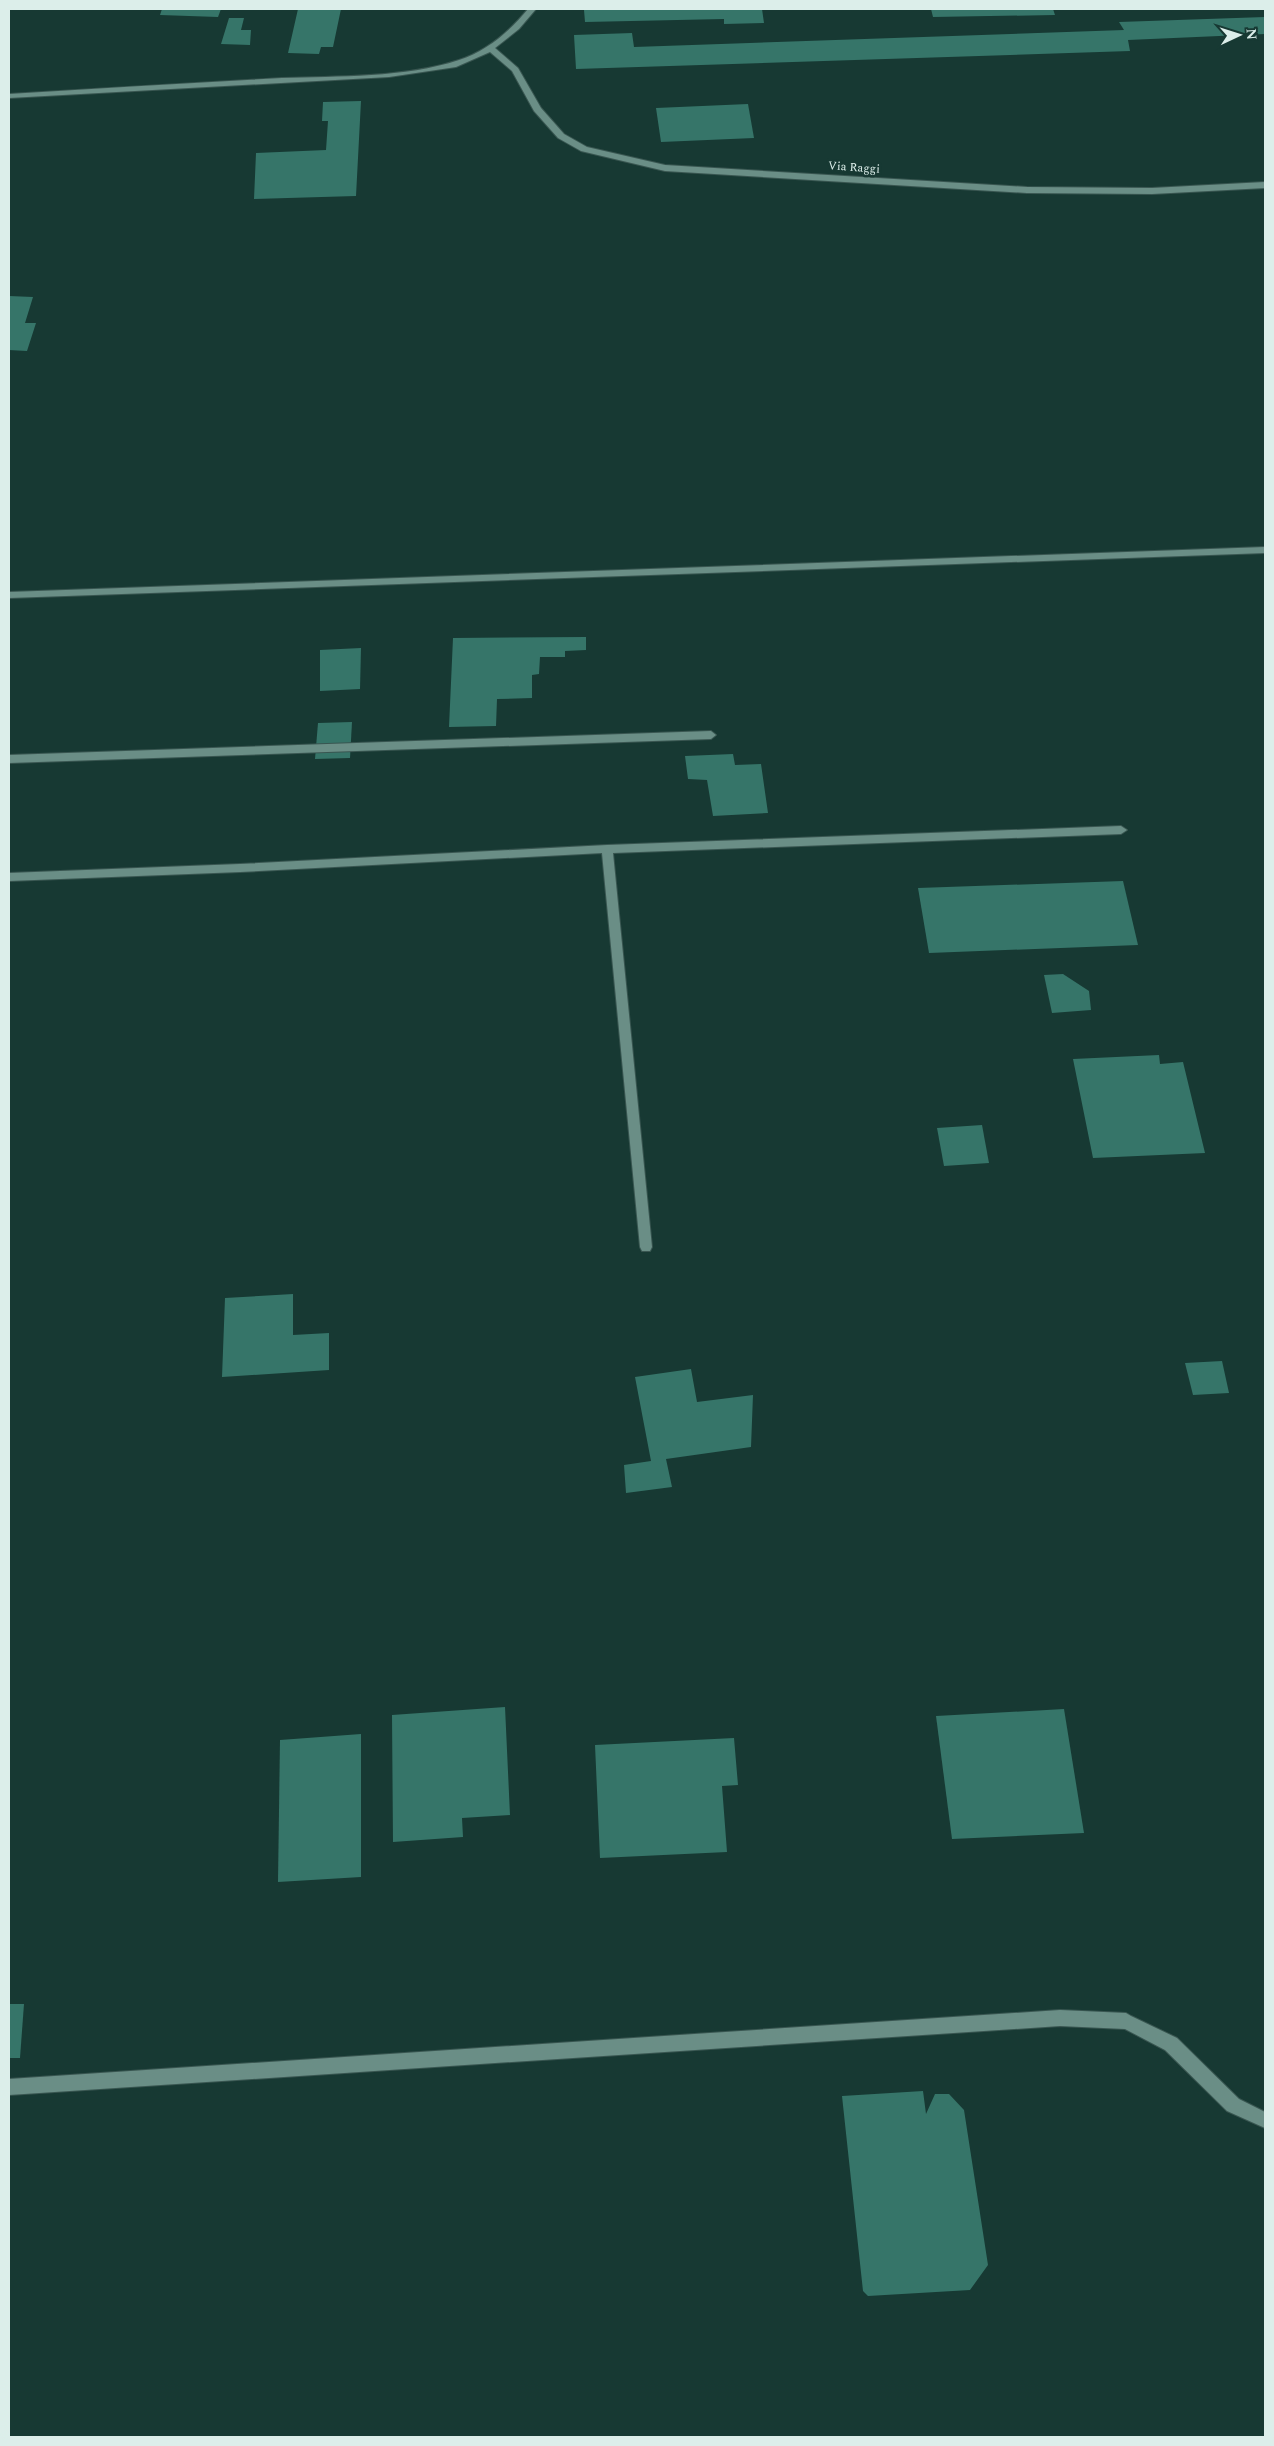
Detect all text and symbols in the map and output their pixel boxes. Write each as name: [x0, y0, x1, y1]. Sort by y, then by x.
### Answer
north arrow: [1214, 10, 1264, 60]
text: N: [1241, 28, 1262, 41]
street label: Via Raggi: [827, 156, 881, 179]

